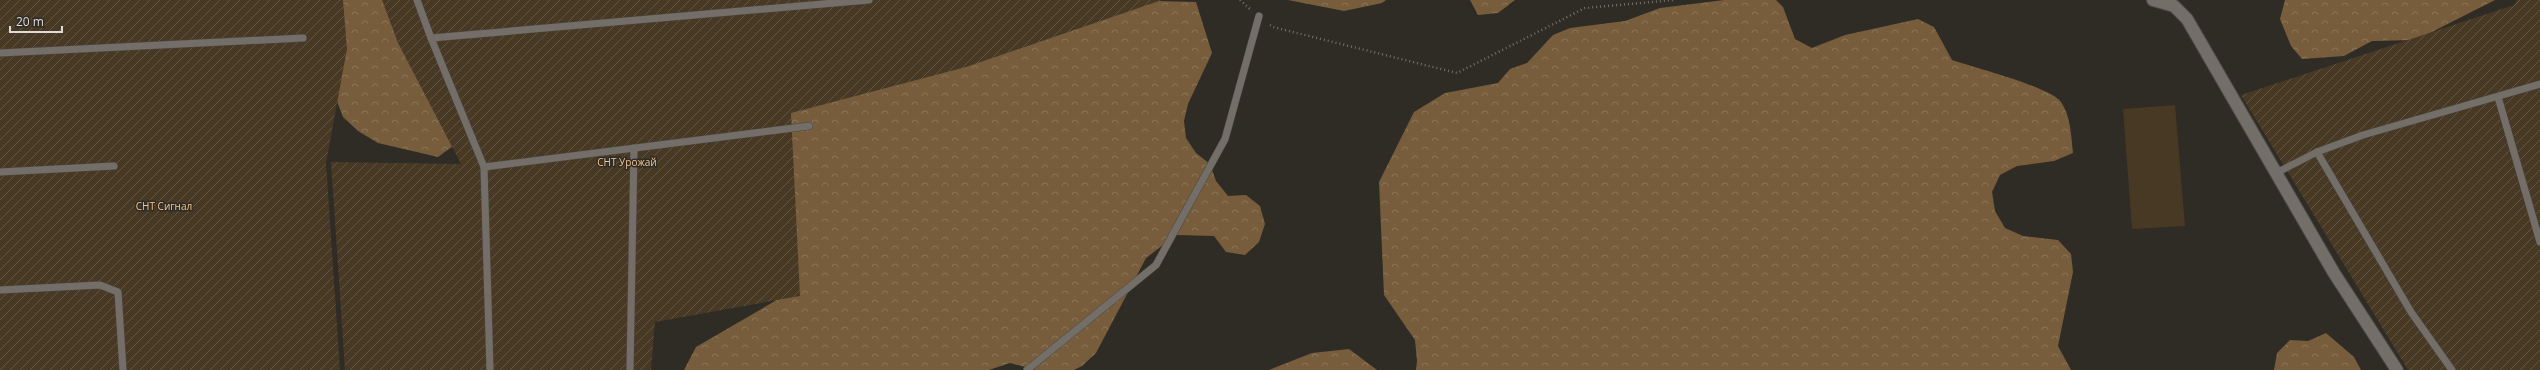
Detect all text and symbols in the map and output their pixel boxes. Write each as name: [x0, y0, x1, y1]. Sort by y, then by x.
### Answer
scale bar: [10, 8, 62, 34]
text: 20 m: [16, 13, 44, 30]
park label: СНТ Урожай: [597, 155, 657, 169]
park label: СНТ Сигнал: [136, 199, 192, 213]

